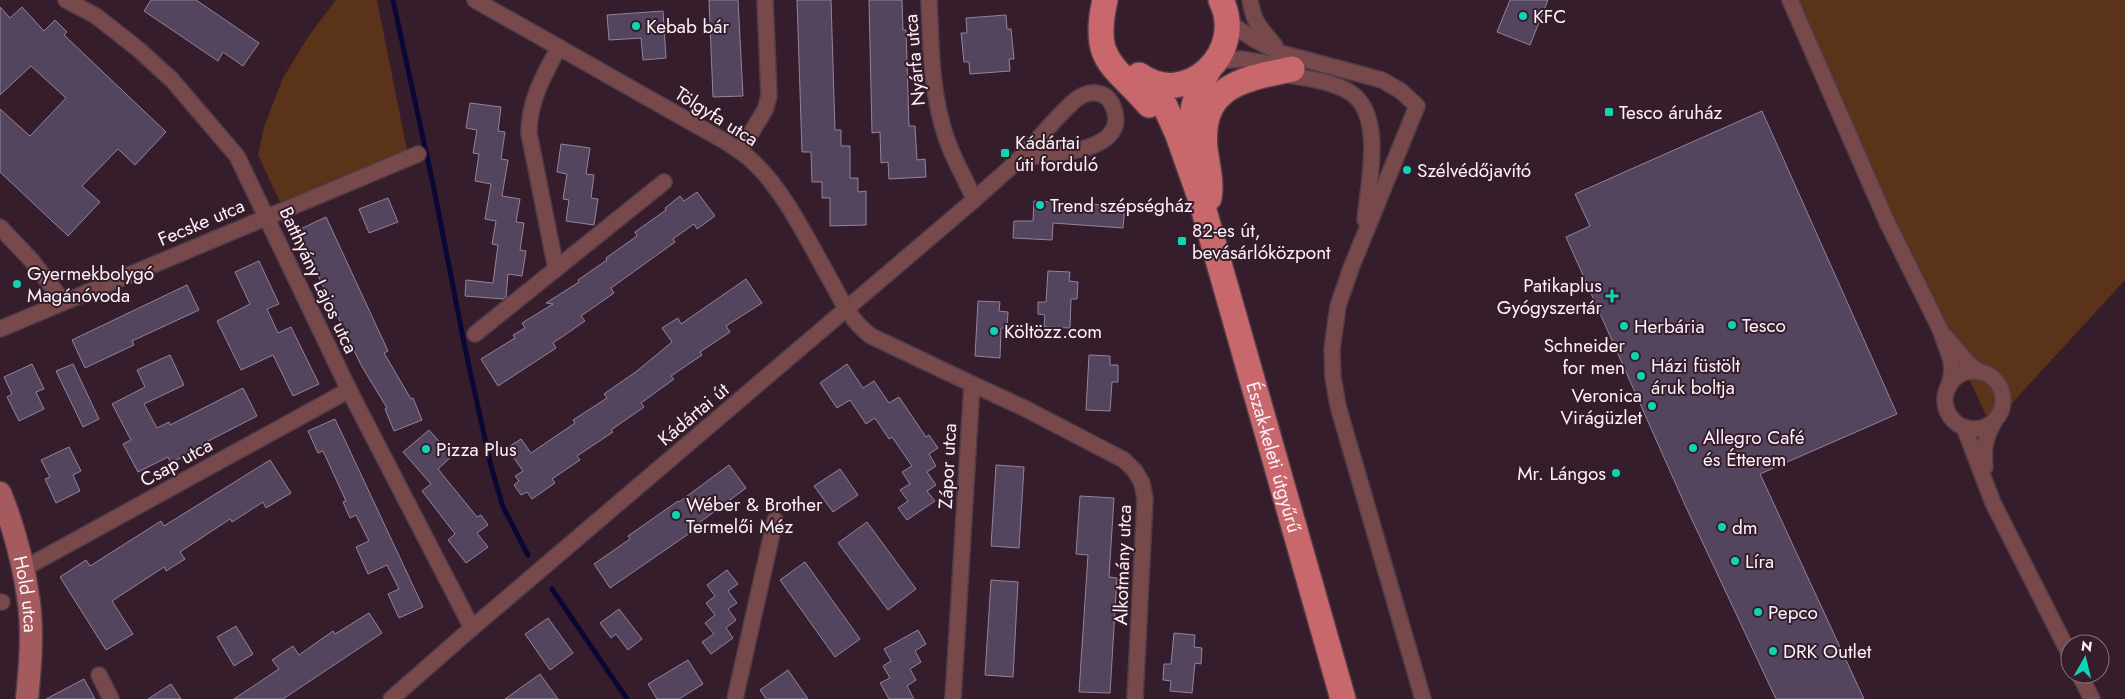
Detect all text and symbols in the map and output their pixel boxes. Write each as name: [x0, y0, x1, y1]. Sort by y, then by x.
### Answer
place label: KFC: [1533, 3, 1566, 30]
marker: KFC: [1517, 10, 1529, 22]
place label: Kebab bár: [646, 13, 729, 40]
street label: Nyárfa utca: [897, 13, 932, 107]
marker: Kebab bár: [630, 20, 642, 32]
street label: Tölgyfa utca: [670, 80, 764, 153]
place label: Tesco áruház: [1619, 99, 1722, 126]
marker: Tesco áruház: [1603, 106, 1615, 118]
place label: Kádártai úti forduló: [1015, 129, 1098, 178]
marker: Kádártai úti forduló: [999, 147, 1011, 159]
place label: Szélvédőjavító: [1417, 157, 1531, 184]
marker: Szélvédőjavító: [1401, 164, 1413, 176]
street label: Fecske utca: [154, 192, 249, 253]
place label: Trend szépségház: [1050, 192, 1193, 219]
marker: Trend szépségház: [1034, 199, 1046, 211]
street label: Batthyány Lajos utca: [273, 202, 364, 358]
place label: 82-es út, bevásárlóközpont: [1192, 217, 1331, 266]
marker: 82-es út, bevásárlóközpont: [1176, 235, 1188, 247]
place label: Gyermekbolygó Magánóvoda: [27, 260, 154, 309]
place label: Patikaplus Gyógyszertár: [1497, 272, 1602, 321]
marker: Gyermekbolygó Magánóvoda: [11, 278, 23, 290]
marker: Patikaplus Gyógyszertár: [1606, 290, 1618, 302]
place label: Tesco: [1742, 312, 1786, 339]
place label: Herbária: [1634, 313, 1705, 340]
place label: Költözz.com: [1004, 318, 1102, 345]
marker: Tesco: [1726, 319, 1738, 331]
marker: Herbária: [1618, 320, 1630, 332]
marker: Költözz.com: [988, 325, 1000, 337]
place label: Schneider for men: [1544, 332, 1625, 381]
marker: Schneider for men: [1629, 350, 1641, 362]
place label: Házi füstölt áruk boltja: [1651, 352, 1741, 401]
marker: Házi füstölt áruk boltja: [1635, 370, 1647, 382]
street label: Kádártai út: [652, 376, 735, 452]
street label: Észak-keleti útgyűrű: [1239, 379, 1308, 536]
place label: Veronica Virágüzlet: [1561, 382, 1642, 431]
marker: Veronica Virágüzlet: [1646, 400, 1658, 412]
street label: Zápor utca: [932, 423, 963, 510]
place label: Allegro Café és Étterem: [1703, 424, 1805, 473]
street label: Csap utca: [135, 431, 217, 493]
place label: Pizza Plus: [436, 436, 517, 463]
marker: Allegro Café és Étterem: [1687, 442, 1699, 454]
marker: Pizza Plus: [420, 443, 432, 455]
place label: Mr. Lángos: [1517, 460, 1606, 487]
marker: Mr. Lángos: [1610, 467, 1622, 479]
place label: Wéber & Brother Termelői Méz: [686, 491, 823, 540]
street label: Alkotmány utca: [1107, 504, 1138, 626]
marker: Wéber & Brother Termelői Méz: [670, 509, 682, 521]
place label: dm: [1732, 514, 1758, 541]
marker: dm: [1716, 521, 1728, 533]
place label: Líra: [1745, 548, 1774, 575]
street label: Hold utca: [7, 553, 44, 633]
marker: Líra: [1729, 555, 1741, 567]
place label: Pepco: [1768, 599, 1818, 626]
marker: Pepco: [1752, 606, 1764, 618]
north arrow: [2060, 634, 2110, 684]
text: N: [2080, 635, 2094, 657]
place label: DRK Outlet: [1783, 638, 1872, 665]
marker: DRK Outlet: [1767, 645, 1779, 657]

